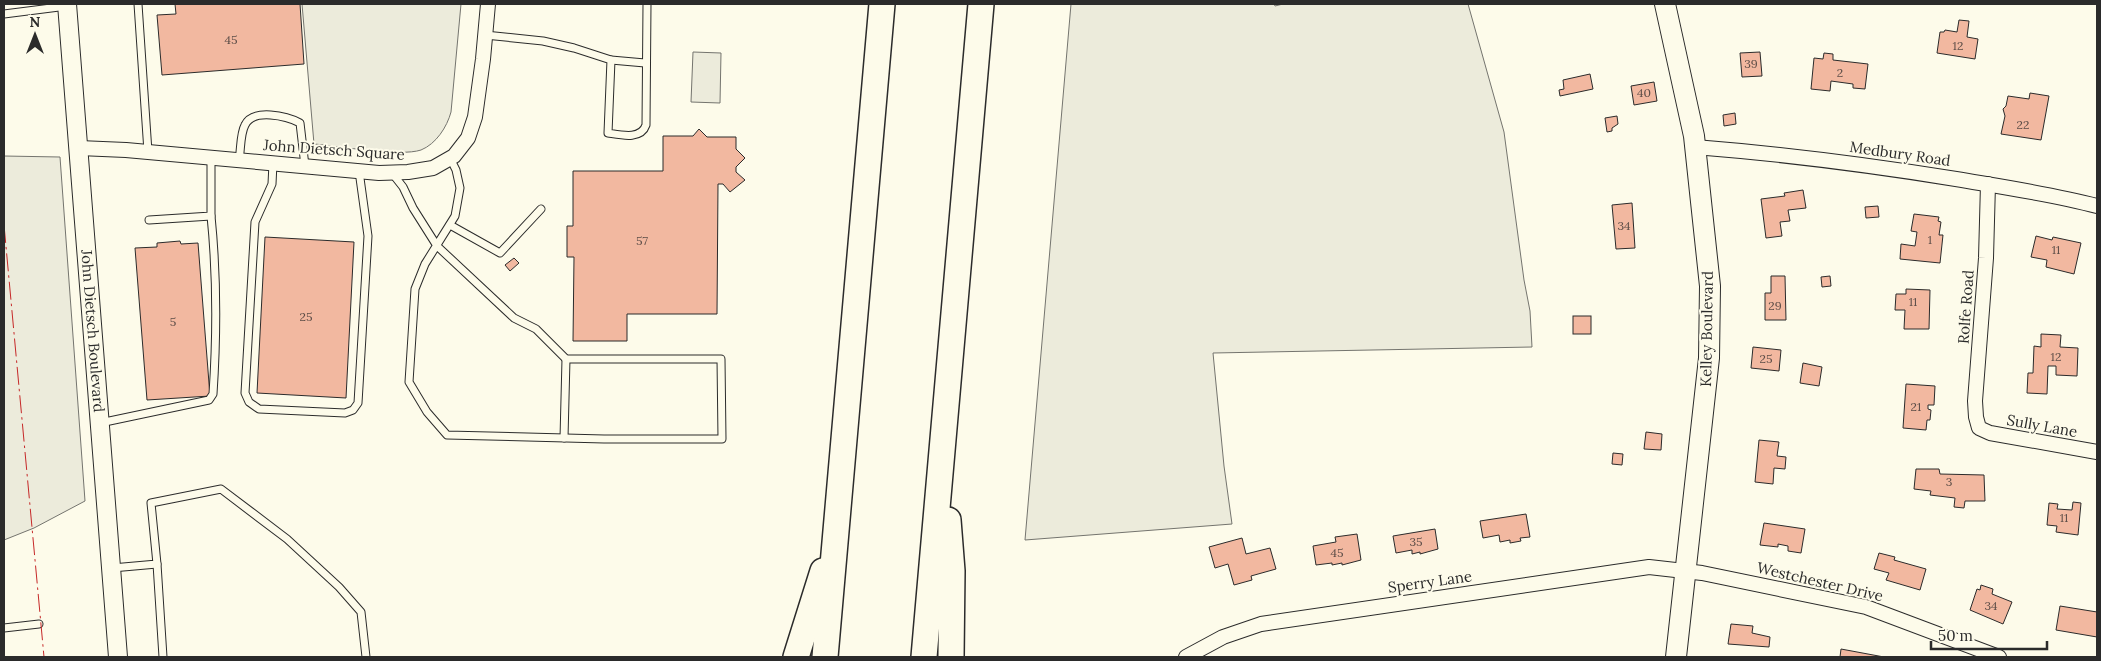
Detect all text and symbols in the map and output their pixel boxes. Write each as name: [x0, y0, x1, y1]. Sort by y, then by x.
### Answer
north arrow: [10, 10, 60, 60]
text: N: [30, 13, 41, 31]
house number: 45: [224, 32, 238, 47]
house number: 12: [1953, 38, 1963, 53]
house number: 39: [1744, 56, 1758, 71]
house number: 2: [1837, 65, 1843, 80]
house number: 40: [1637, 85, 1651, 100]
house number: 22: [2017, 117, 2029, 132]
street label: John Dietsch Square: [262, 135, 405, 164]
street label: Medbury Road: [1848, 137, 1952, 170]
house number: 34: [1617, 218, 1631, 233]
house number: 1: [1928, 232, 1932, 247]
house number: 57: [636, 233, 649, 248]
house number: 11: [2052, 242, 2060, 257]
street label: John Dietsch Boulevard: [77, 248, 109, 413]
street label: Rolfe Road: [1953, 269, 1978, 345]
street label: Kelley Boulevard: [1696, 271, 1717, 387]
house number: 11: [1909, 294, 1917, 309]
house number: 29: [1768, 298, 1782, 313]
house number: 25: [300, 309, 312, 324]
house number: 5: [170, 314, 176, 329]
house number: 12: [2051, 349, 2061, 364]
house number: 25: [1760, 351, 1772, 366]
house number: 21: [1911, 399, 1921, 414]
street label: Sully Lane: [2005, 410, 2079, 441]
house number: 3: [1946, 474, 1953, 489]
house number: 11: [2060, 510, 2068, 525]
house number: 35: [1409, 534, 1423, 549]
house number: 45: [1330, 545, 1344, 560]
street label: Westchester Drive: [1755, 558, 1885, 605]
street label: Sperry Lane: [1387, 566, 1473, 597]
house number: 34: [1984, 598, 1998, 613]
scale bar: [1931, 618, 2047, 650]
text: 50 m: [1938, 626, 1973, 645]

